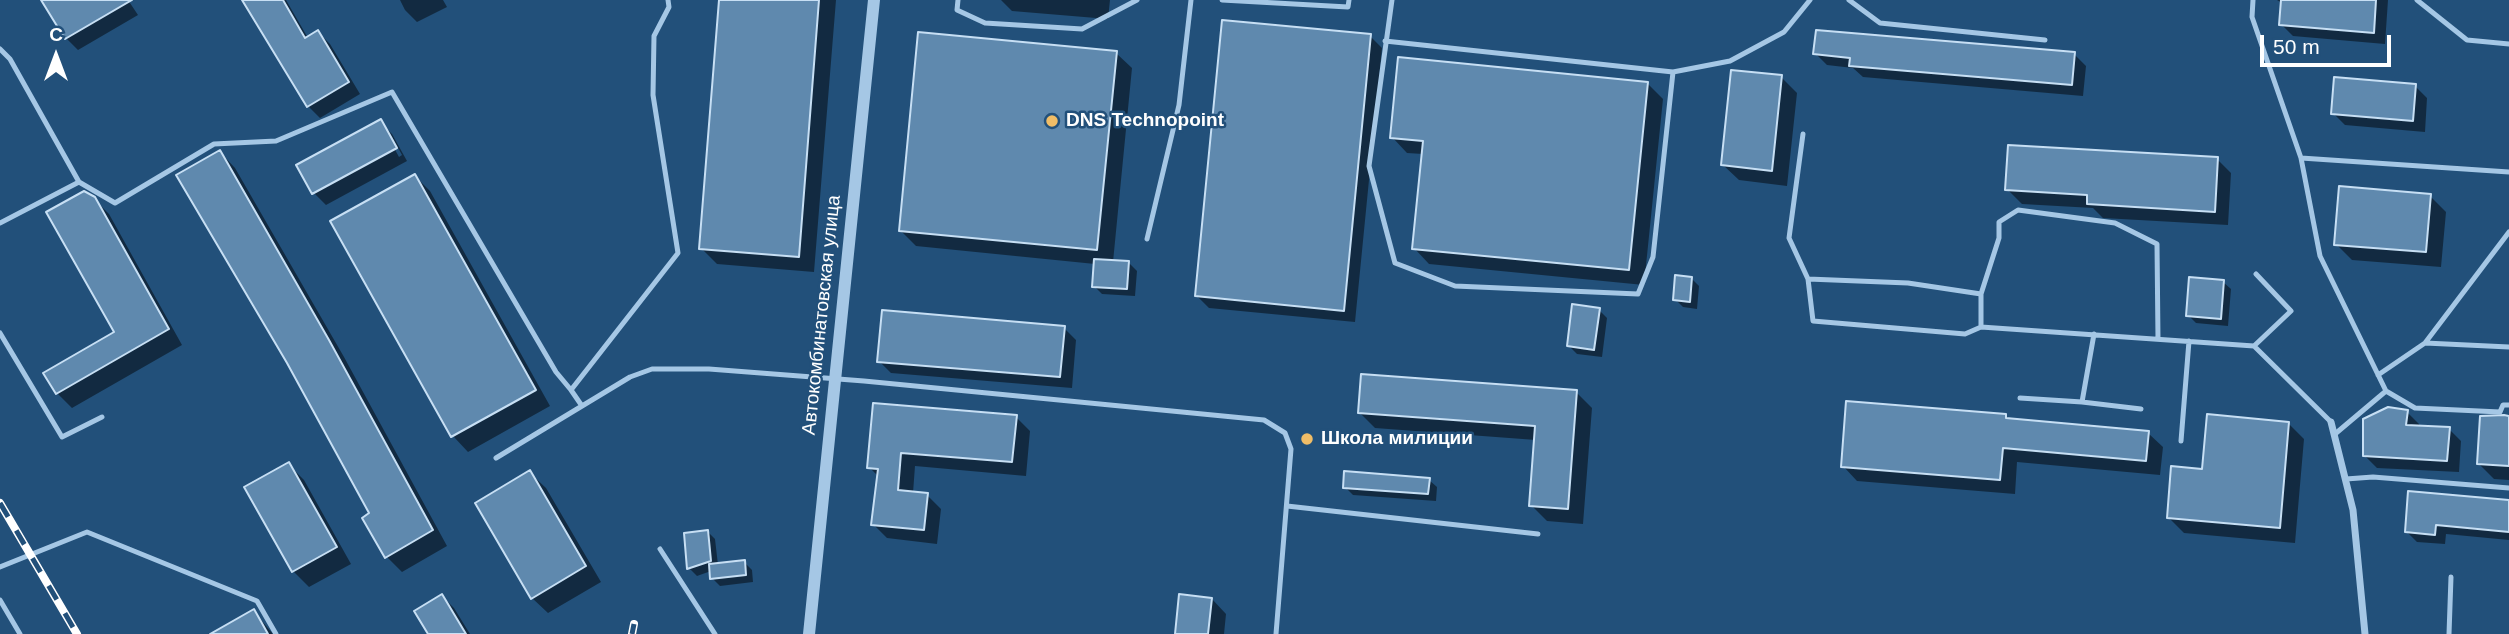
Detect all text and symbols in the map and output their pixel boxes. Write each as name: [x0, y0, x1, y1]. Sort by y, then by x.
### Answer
north arrow: [21, 21, 91, 91]
scale bar: [2264, 21, 2395, 65]
text: С: [49, 24, 63, 45]
text: 50 m: [2273, 35, 2320, 58]
place label: DNS Technopoint: [1066, 110, 1224, 132]
marker: DNS Technopoint: [1044, 113, 1060, 129]
street label: Автокомбинатовская улица: [798, 194, 846, 436]
place label: Школа милиции: [1321, 428, 1473, 450]
marker: Школа милиции: [1299, 431, 1315, 447]

